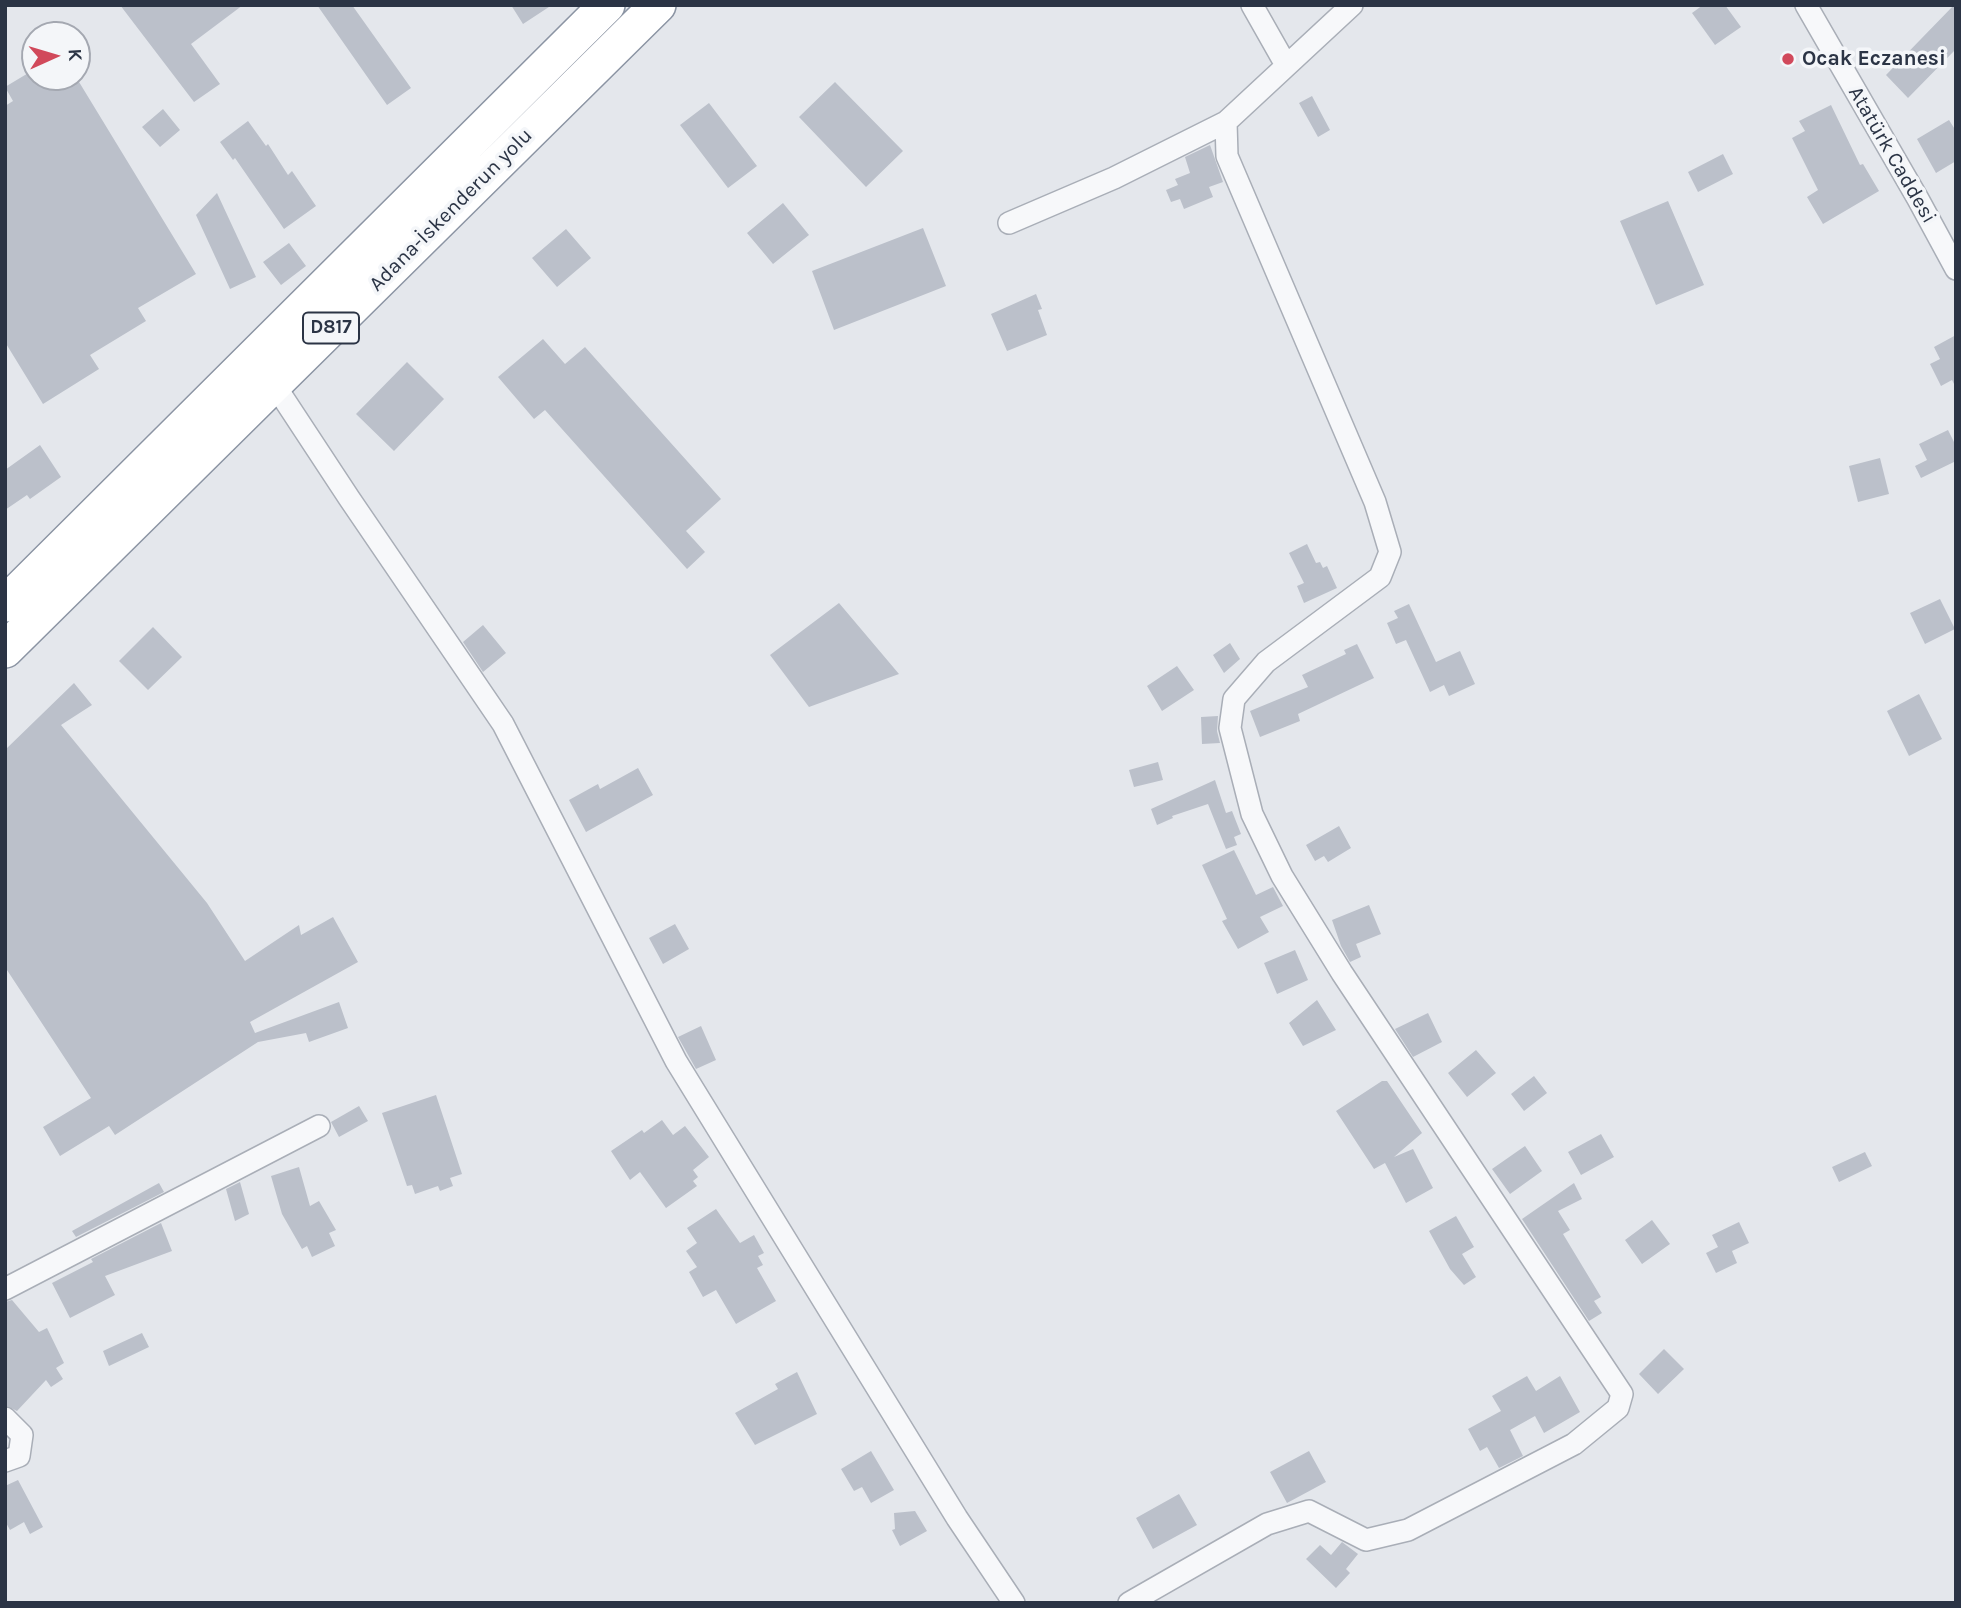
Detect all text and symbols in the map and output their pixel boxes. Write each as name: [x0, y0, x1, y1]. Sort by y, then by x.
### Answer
north arrow: [21, 21, 91, 91]
place label: Ocak Eczanesi: [1802, 46, 1946, 72]
text: K: [64, 48, 86, 62]
marker: Ocak Eczanesi: [1780, 51, 1796, 67]
street label: Atatürk Caddesi: [1843, 82, 1941, 228]
street label: Adana-İskenderun yolu: [364, 123, 538, 297]
road number: D817: [303, 312, 359, 344]

